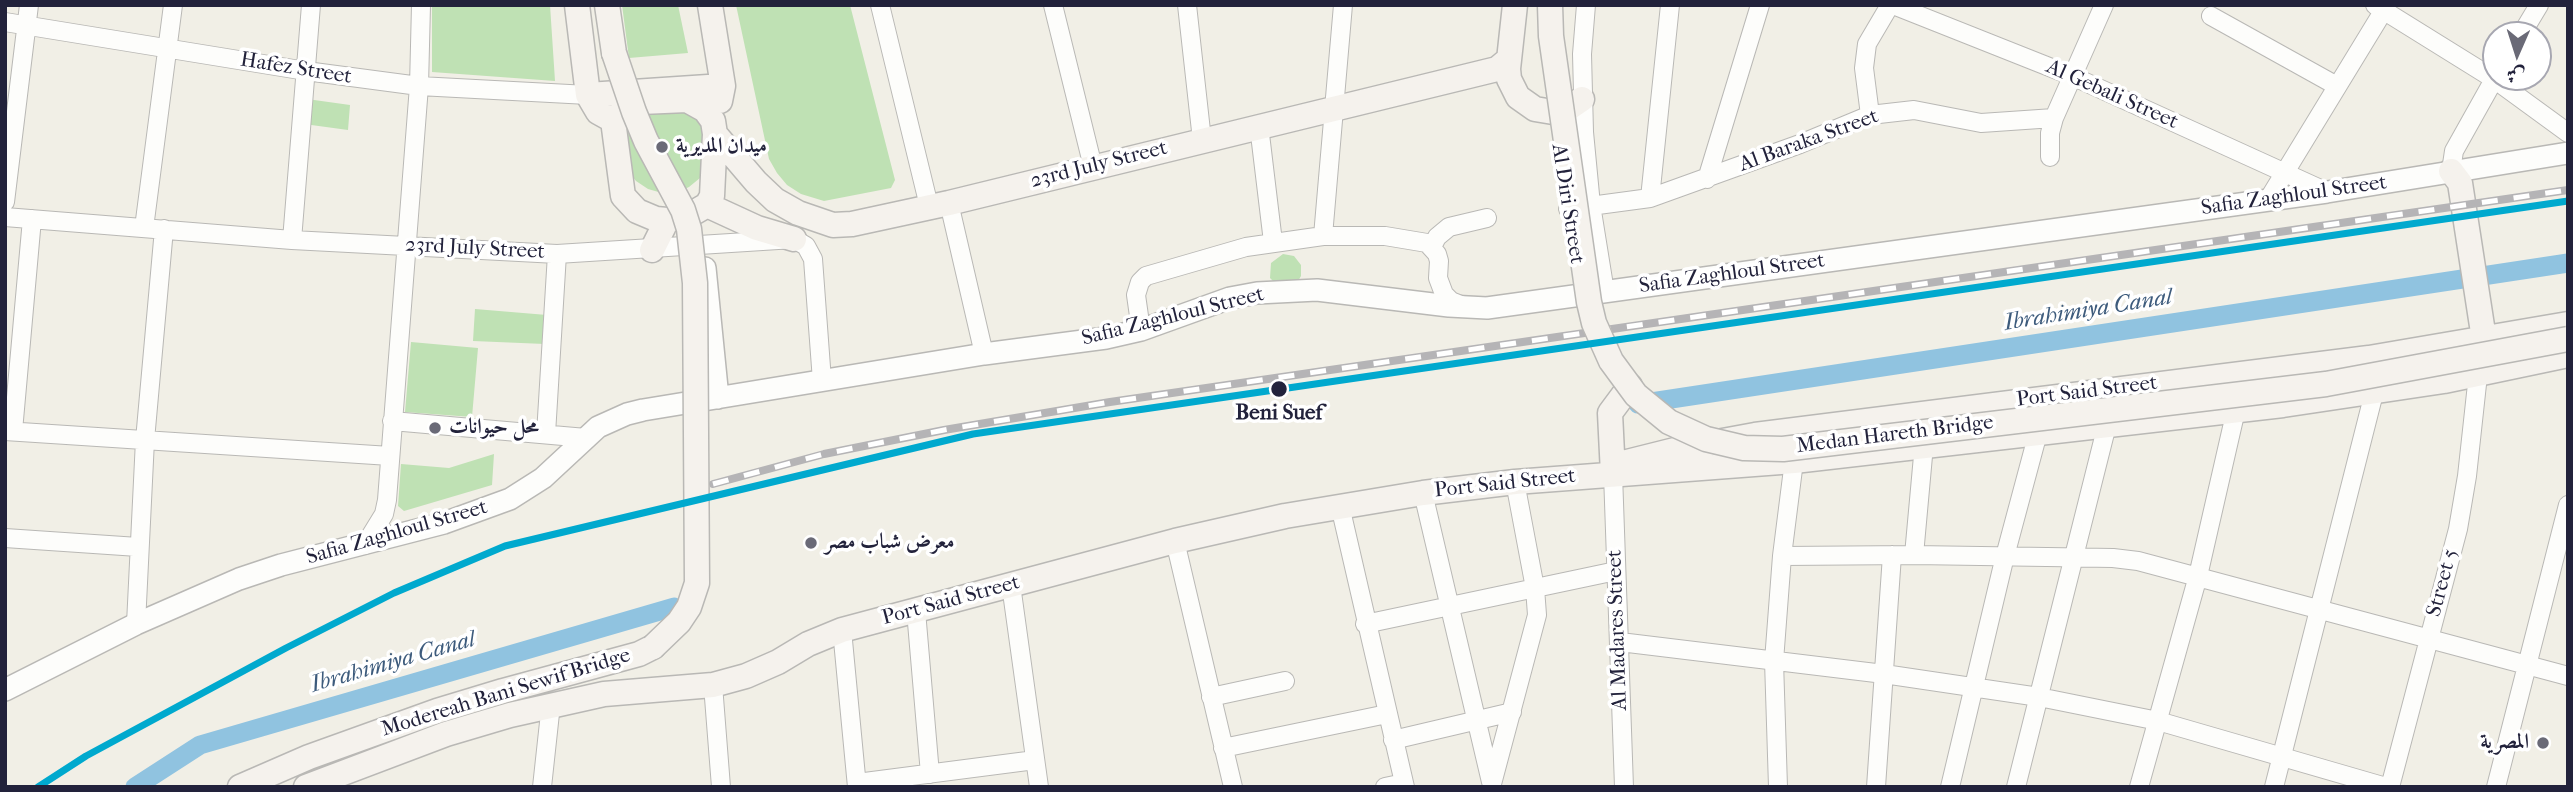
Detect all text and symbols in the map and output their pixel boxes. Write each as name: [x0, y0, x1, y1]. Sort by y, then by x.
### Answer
north arrow: [2482, 21, 2552, 91]
street label: Hafez Street: [238, 48, 354, 90]
street label: Al Gebali Street: [2042, 55, 2182, 135]
text: ش: [2506, 63, 2526, 86]
street label: Al Baraka Street: [1736, 104, 1882, 178]
place label: ميدان المديرية: [676, 134, 767, 160]
street label: 23rd July Street: [1028, 136, 1170, 194]
marker: ميدان المديرية: [654, 139, 670, 155]
street label: Al Diri Street: [1545, 142, 1589, 266]
street label: Safia Zaghloul Street: [2200, 171, 2388, 221]
street label: 23rd July Street: [404, 233, 546, 265]
street label: Safia Zaghloul Street: [1638, 249, 1826, 299]
street label: Safia Zaghloul Street: [1079, 282, 1267, 352]
water label: Ibrahimiya Canal: [2002, 284, 2174, 338]
street label: Port Said Street: [2015, 371, 2159, 413]
marker: Beni Suef: [1269, 379, 1289, 399]
place label: Beni Suef: [1236, 401, 1322, 427]
street label: Medan Hareth Bridge: [1795, 410, 1995, 460]
place label: محل حيوانات: [449, 415, 539, 441]
marker: محل حيوانات: [427, 420, 443, 436]
street label: Port Said Street: [1433, 464, 1577, 504]
street label: Safia Zaghloul Street: [304, 495, 490, 571]
place label: معرض شباب مصر: [825, 530, 954, 556]
marker: معرض شباب مصر: [803, 535, 819, 551]
street label: Street 5: [2422, 546, 2464, 620]
street label: Al Madares Street: [1603, 549, 1633, 711]
street label: Port Said Street: [879, 570, 1023, 632]
water label: Ibrahimiya Canal: [308, 626, 478, 700]
street label: Modereah Bani Sewif Bridge: [379, 643, 633, 743]
place label: المصرية: [2480, 730, 2529, 756]
marker: المصرية: [2535, 735, 2551, 751]

